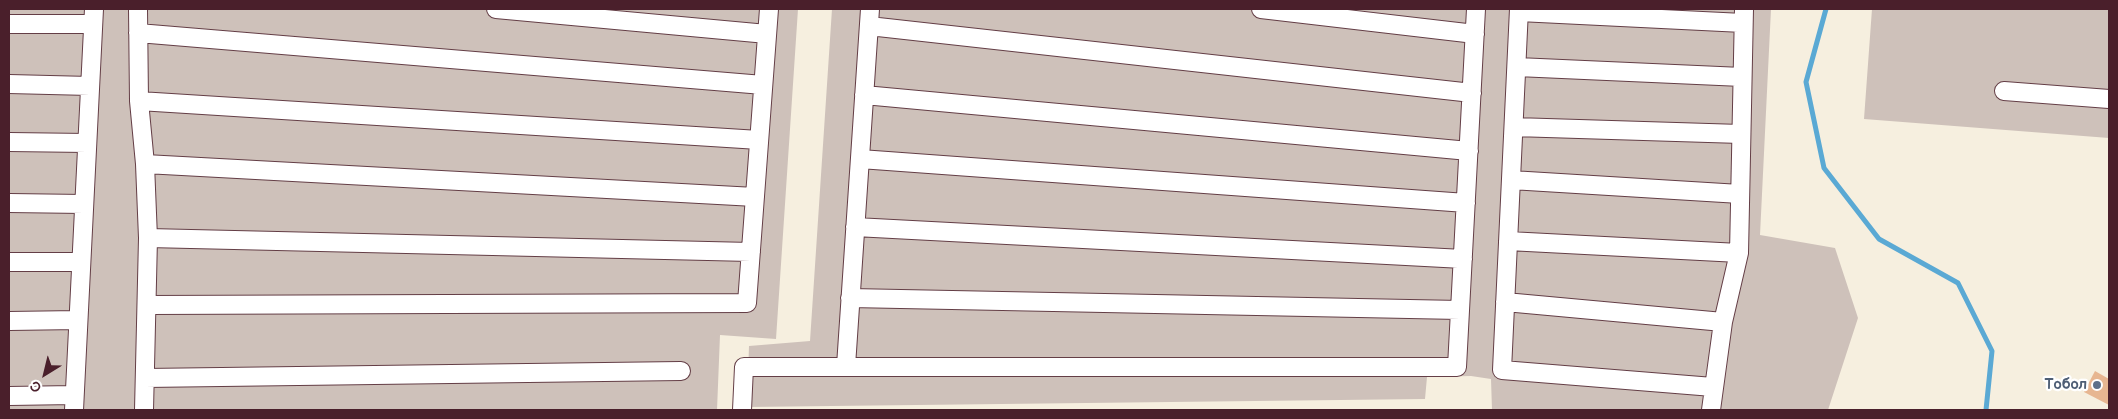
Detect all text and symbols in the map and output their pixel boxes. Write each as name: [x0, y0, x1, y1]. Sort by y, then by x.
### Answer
north arrow: [20, 349, 70, 399]
place label: Тобол: [2045, 376, 2087, 394]
text: С: [27, 377, 45, 396]
marker: Тобол: [2091, 379, 2103, 391]

